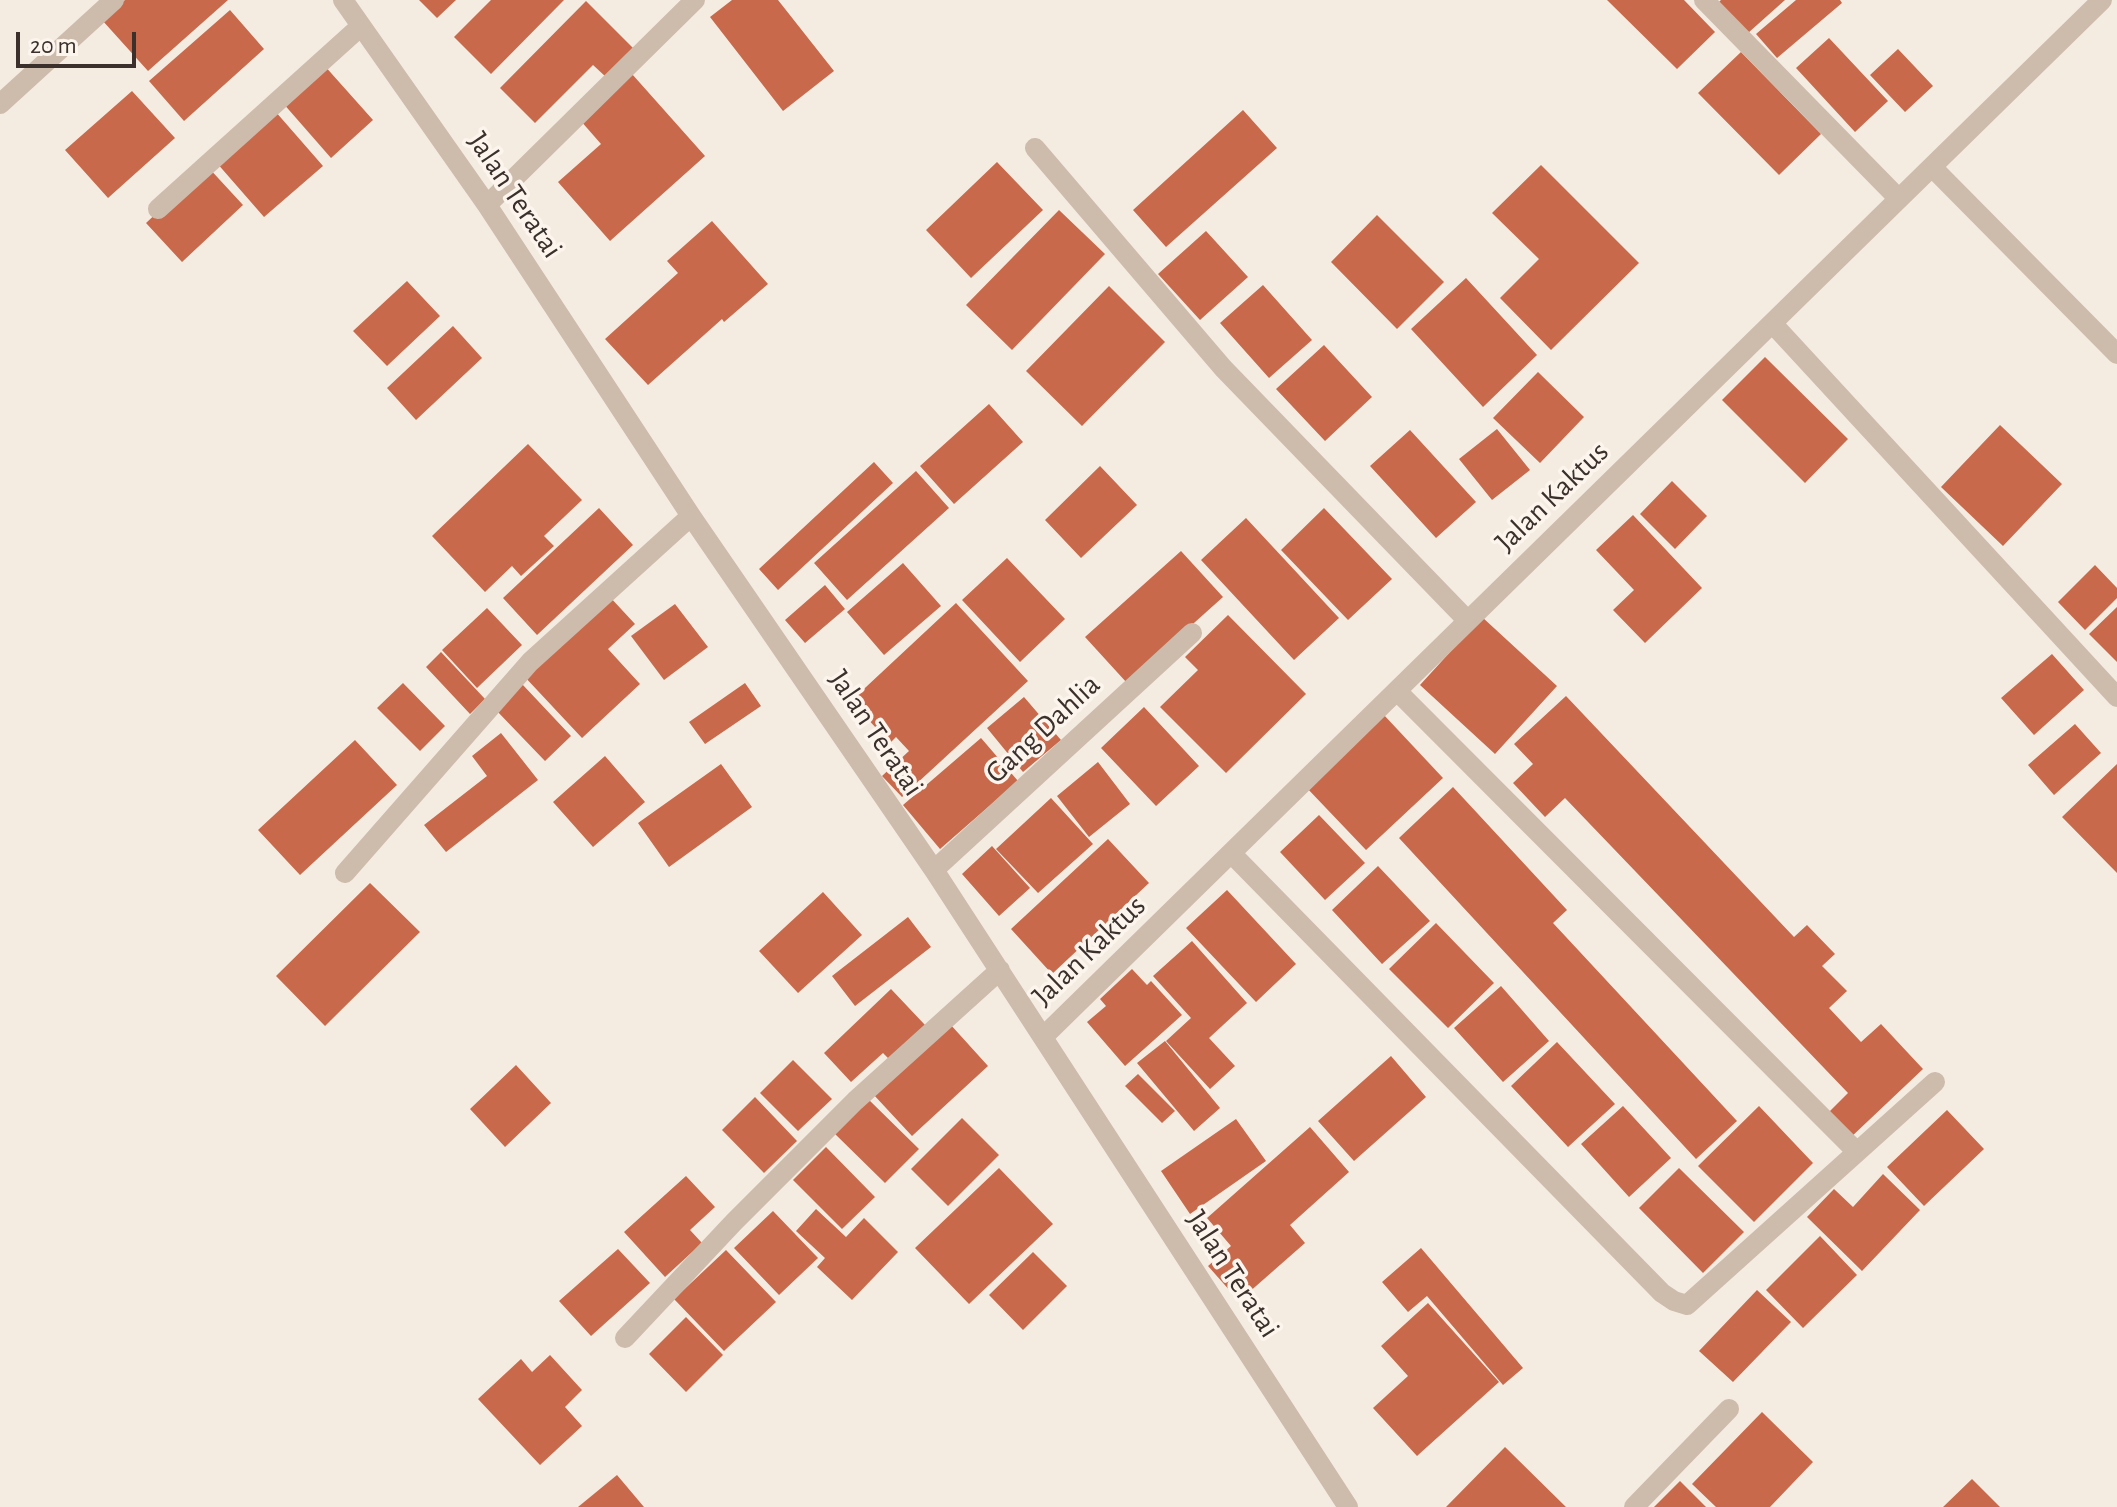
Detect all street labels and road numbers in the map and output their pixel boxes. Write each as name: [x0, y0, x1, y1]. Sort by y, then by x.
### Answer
street label: Jalan Teratai: [460, 125, 570, 265]
street label: Jalan Kaktus: [1488, 434, 1616, 560]
street label: Jalan Teratai: [821, 663, 931, 803]
street label: Gang Dahlia: [978, 667, 1108, 791]
street label: Jalan Kaktus: [1025, 888, 1153, 1014]
street label: Jalan Teratai: [1179, 1204, 1287, 1344]

